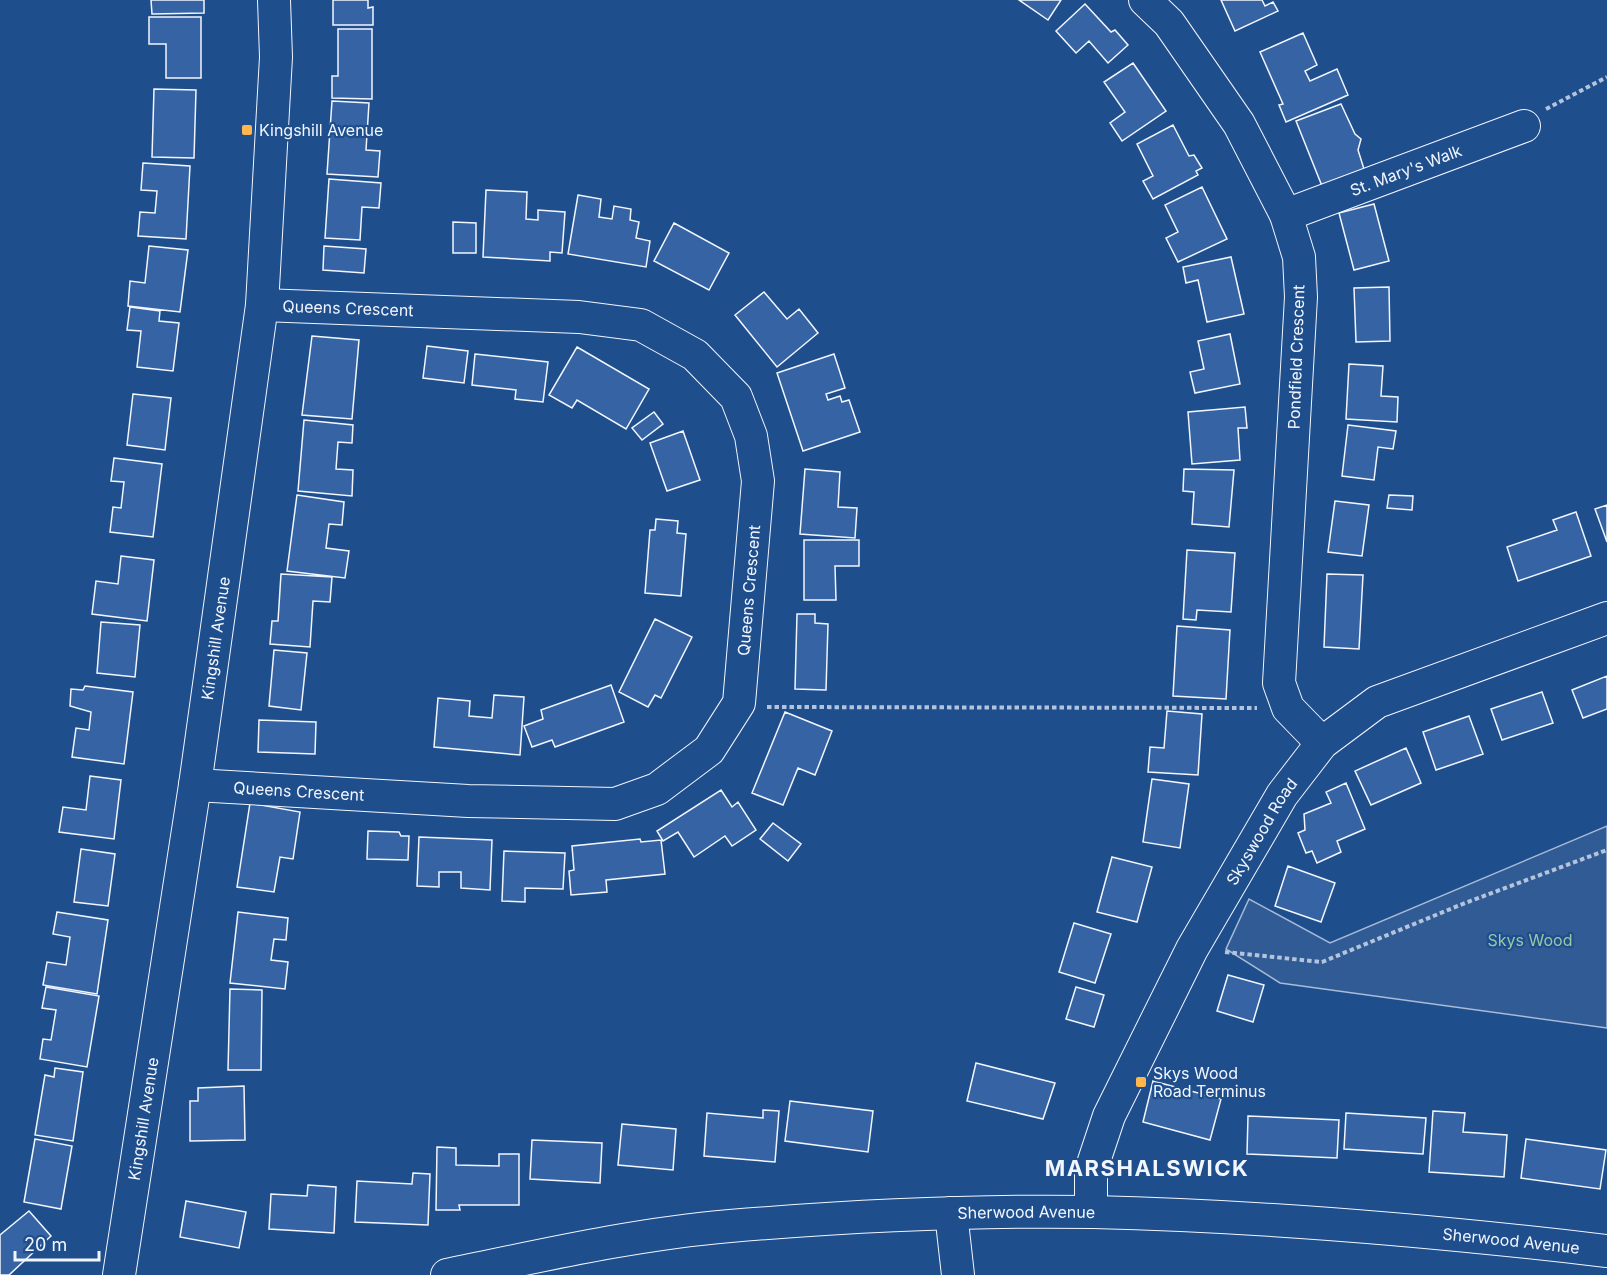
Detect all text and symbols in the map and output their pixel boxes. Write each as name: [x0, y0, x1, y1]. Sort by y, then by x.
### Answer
place label: Kingshill Avenue: [259, 120, 383, 140]
marker: Kingshill Avenue: [240, 123, 254, 137]
street label: St. Mary's Walk: [1347, 140, 1465, 200]
street label: Pondfield Crescent: [1283, 284, 1309, 430]
street label: Queens Crescent: [282, 296, 414, 320]
street label: Queens Crescent: [733, 524, 764, 656]
street label: Kingshill Avenue: [197, 575, 234, 701]
street label: Skyswood Road: [1222, 774, 1301, 889]
street label: Queens Crescent: [233, 777, 365, 805]
park label: Skys Wood: [1488, 930, 1572, 950]
street label: Kingshill Avenue: [124, 1056, 163, 1182]
place label: Skys Wood Road Terminus: [1153, 1063, 1266, 1101]
marker: Skys Wood Road Terminus: [1134, 1075, 1148, 1089]
district label: MARSHALSWICK: [1045, 1155, 1249, 1181]
street label: Sherwood Avenue: [957, 1202, 1095, 1223]
scale bar: [15, 1224, 99, 1262]
street label: Sherwood Avenue: [1442, 1224, 1581, 1258]
text: 20 m: [24, 1234, 67, 1255]

